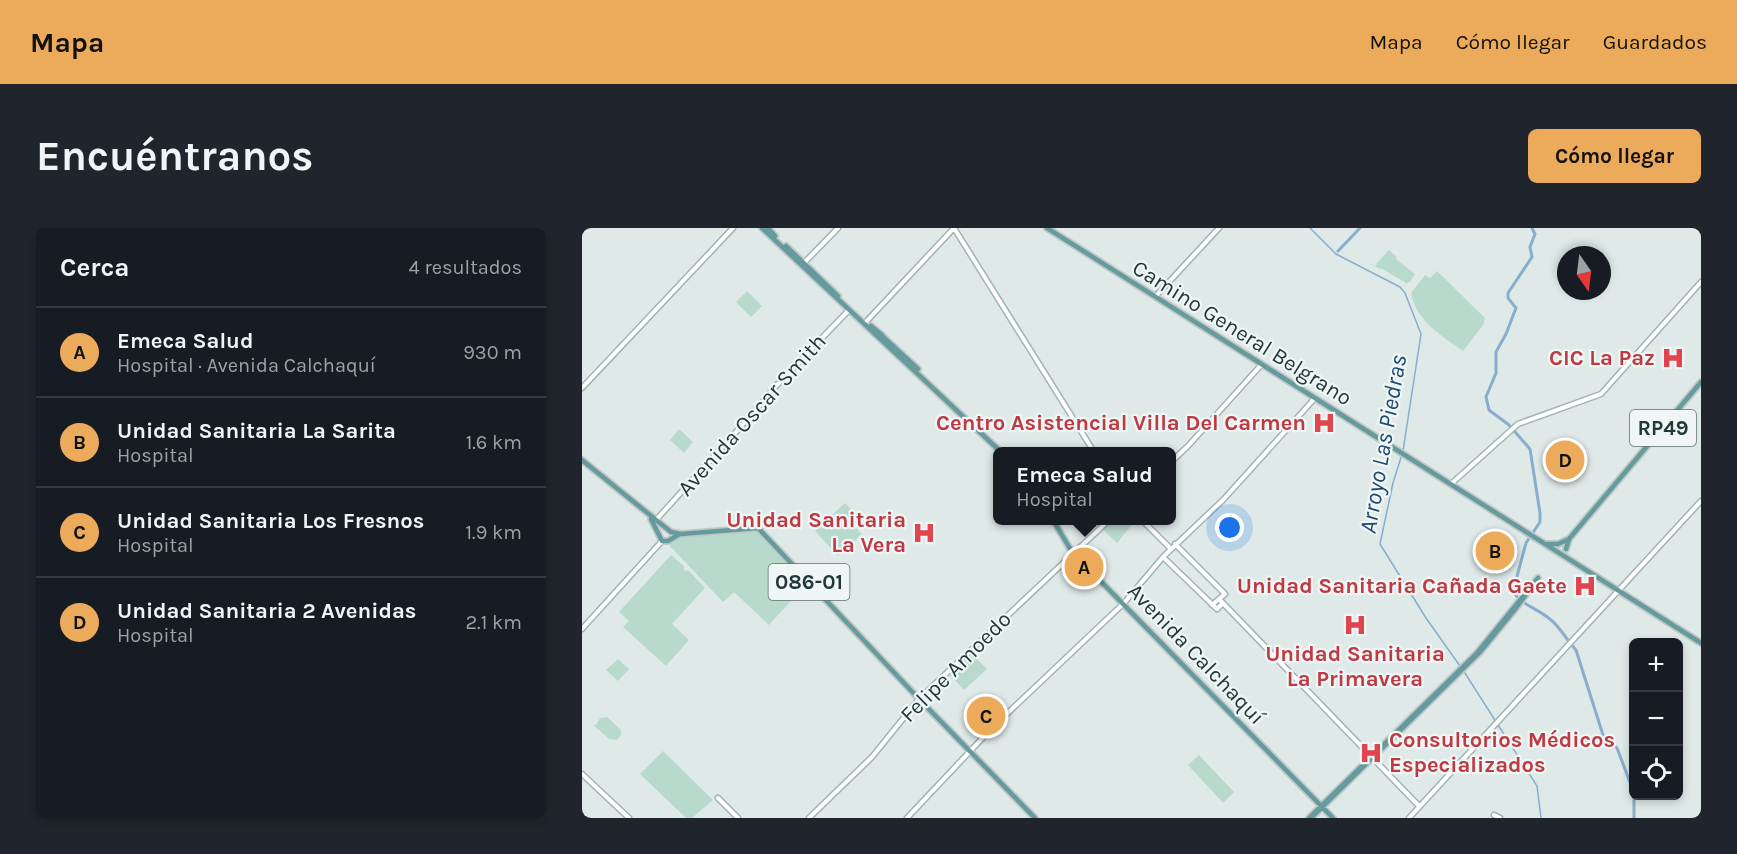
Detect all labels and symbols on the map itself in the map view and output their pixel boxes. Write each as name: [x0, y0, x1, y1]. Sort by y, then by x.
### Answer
north arrow: [1557, 246, 1611, 300]
street label: Camino General Belgrano: [1128, 255, 1356, 411]
street label: Avenida Oscar Smith: [672, 329, 832, 501]
place label: CIC La Paz: [1549, 345, 1655, 371]
hospital icon: CIC La Paz: [1660, 345, 1686, 371]
water label: Arroyo Las Piedras: [1354, 353, 1412, 535]
place label: Centro Asistencial Villa Del Carmen: [936, 410, 1306, 436]
hospital icon: Centro Asistencial Villa Del Carmen: [1311, 410, 1337, 436]
road number: RP49: [1630, 410, 1696, 446]
pin: D: [1546, 438, 1584, 482]
place label: Unidad Sanitaria La Vera: [726, 507, 906, 558]
your location: [1215, 513, 1244, 542]
hospital icon: Unidad Sanitaria La Vera: [911, 520, 937, 546]
pin: B: [1476, 528, 1514, 574]
pin: A: [1064, 544, 1104, 590]
road number: 086-01: [768, 564, 850, 600]
place label: Unidad Sanitaria Cañada Gaete: [1237, 573, 1567, 599]
hospital icon: Unidad Sanitaria Cañada Gaete: [1572, 573, 1598, 599]
street label: Avenida Calchaquí: [1122, 578, 1270, 730]
street label: Felipe Amoedo: [895, 606, 1017, 728]
hospital icon: Unidad Sanitaria La Primavera: [1342, 612, 1368, 638]
place label: Unidad Sanitaria La Primavera: [1265, 641, 1445, 692]
pin: C: [966, 694, 1006, 738]
place label: Consultorios Médicos Especializados: [1389, 727, 1615, 778]
hospital icon: Consultorios Médicos Especializados: [1358, 740, 1384, 766]

